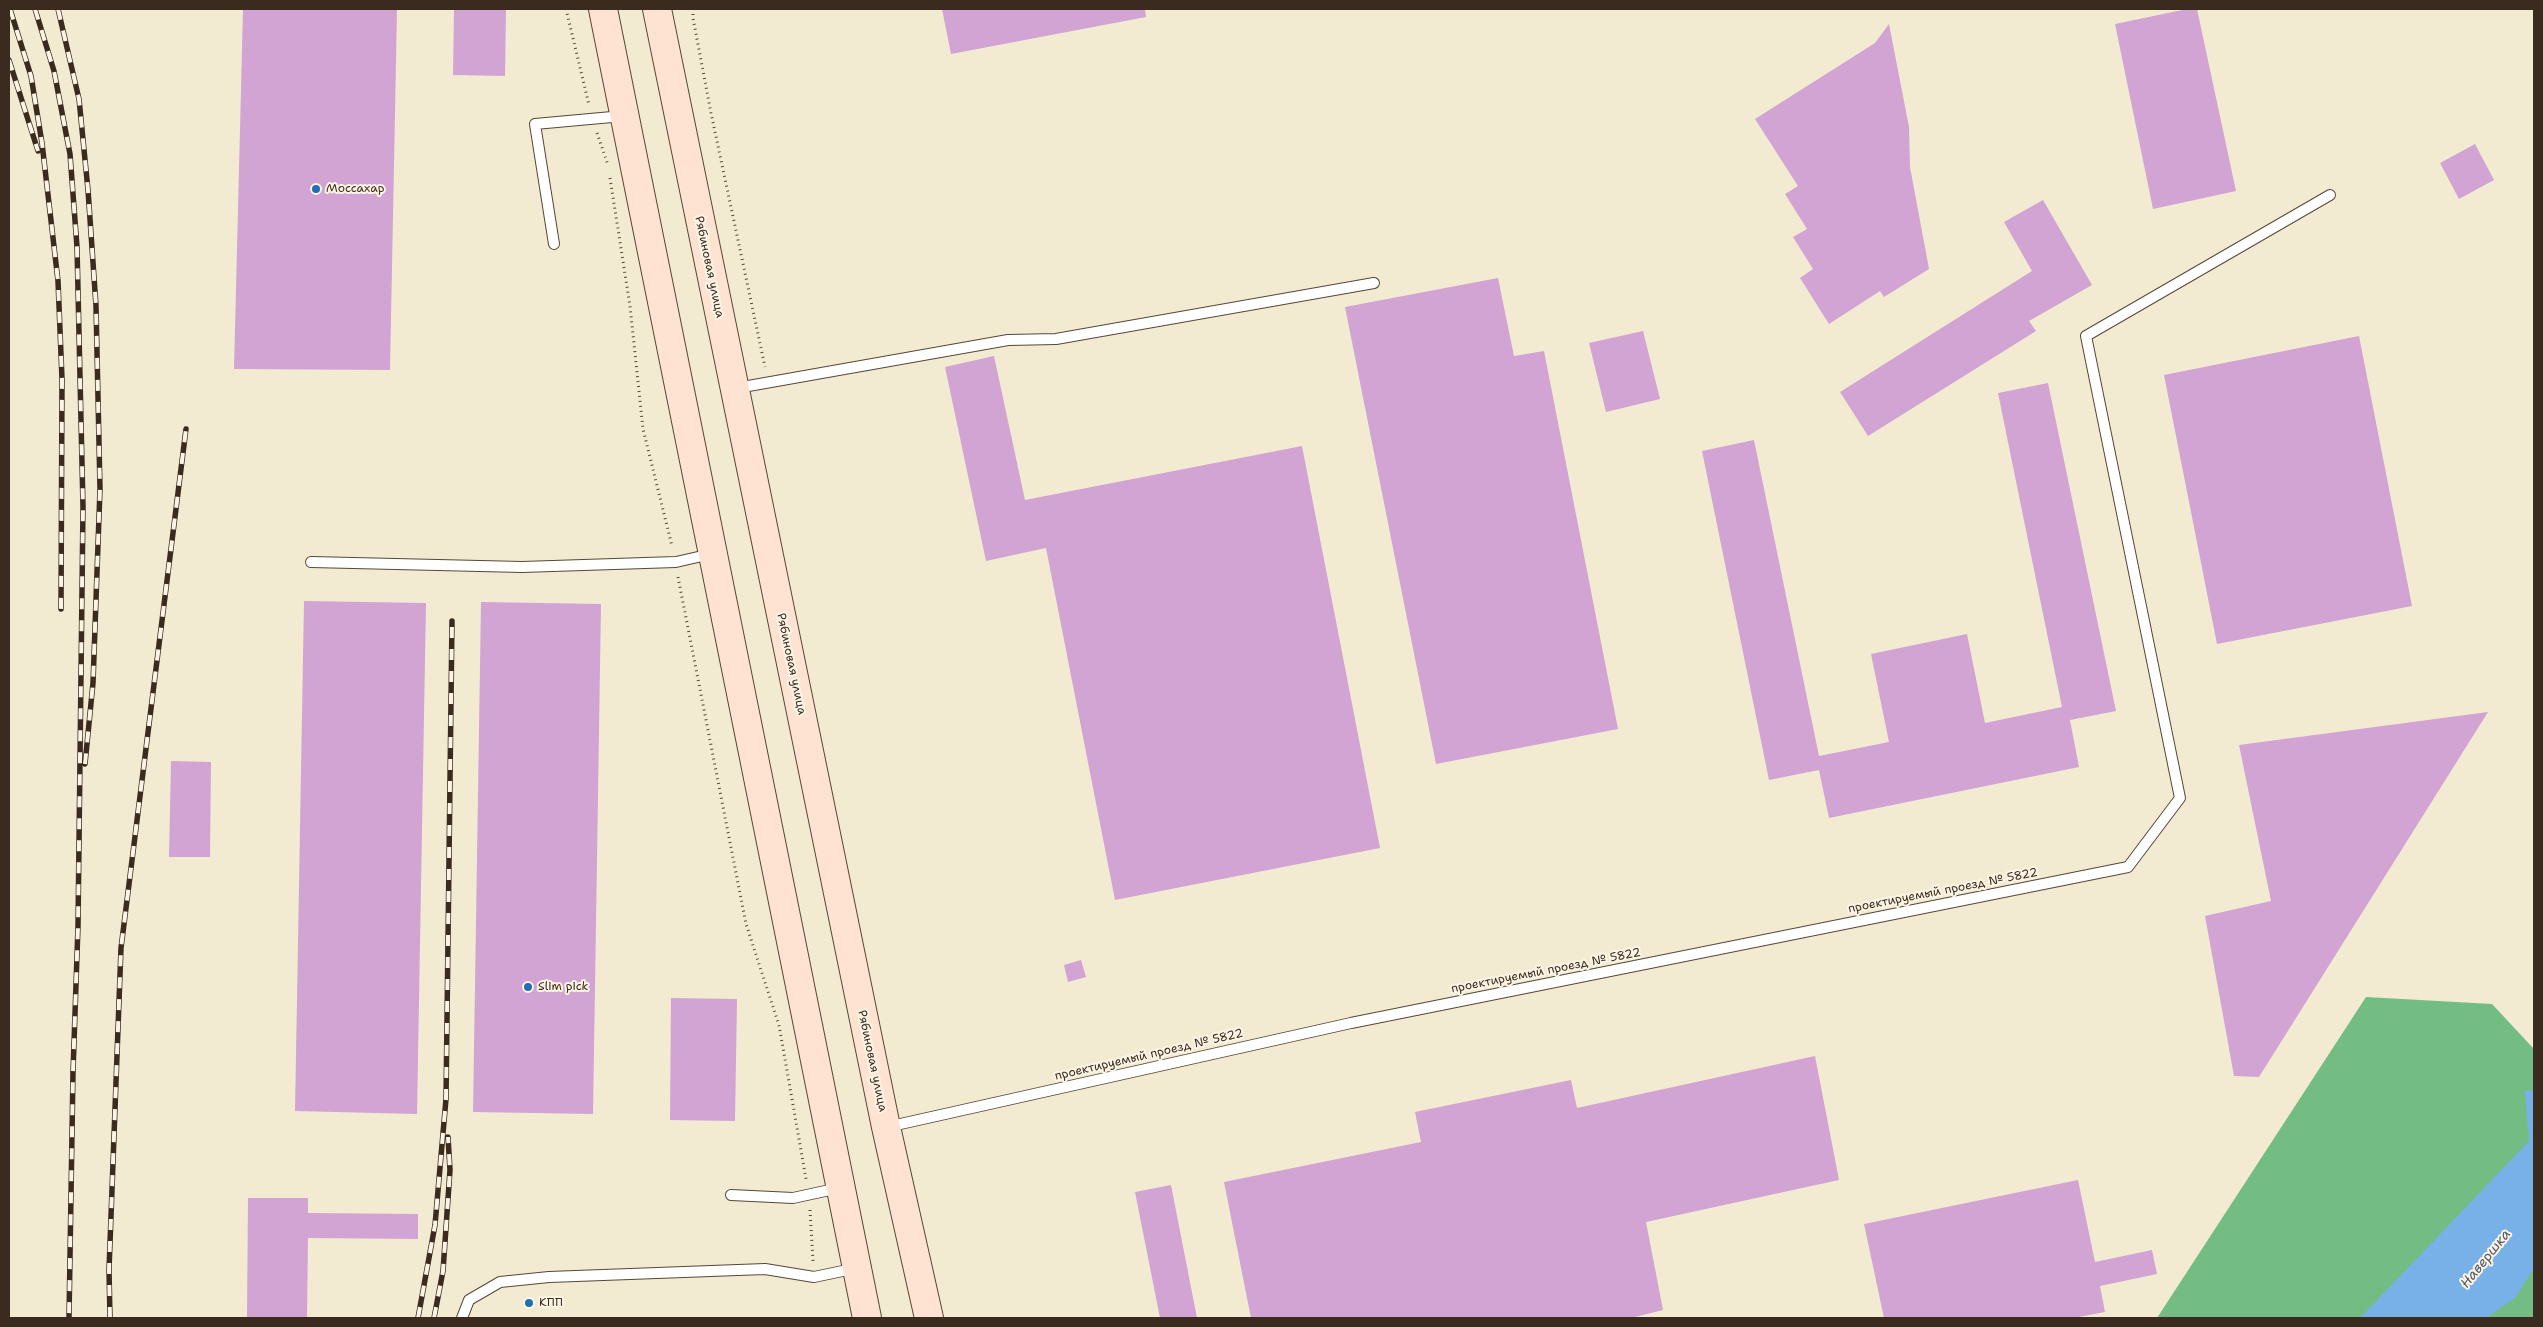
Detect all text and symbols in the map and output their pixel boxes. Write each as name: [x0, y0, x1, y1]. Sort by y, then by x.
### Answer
place label: Моссахар: [326, 182, 384, 196]
marker: Моссахар: [310, 183, 322, 195]
street label: Рябиновая улица: [691, 215, 727, 319]
street label: Рябиновая улица: [773, 612, 809, 716]
street label: проектируемый проезд № 5822: [1847, 866, 2039, 916]
street label: проектируемый проезд № 5822: [1450, 946, 1642, 996]
place label: Slim pick: [538, 980, 588, 994]
marker: Slim pick: [522, 981, 534, 993]
street label: Рябиновая улица: [854, 1009, 890, 1113]
street label: проектируемый проезд № 5822: [1053, 1026, 1245, 1084]
water label: Навершка: [2457, 1226, 2515, 1292]
place label: КПП: [539, 1296, 563, 1310]
marker: КПП: [523, 1297, 535, 1309]

